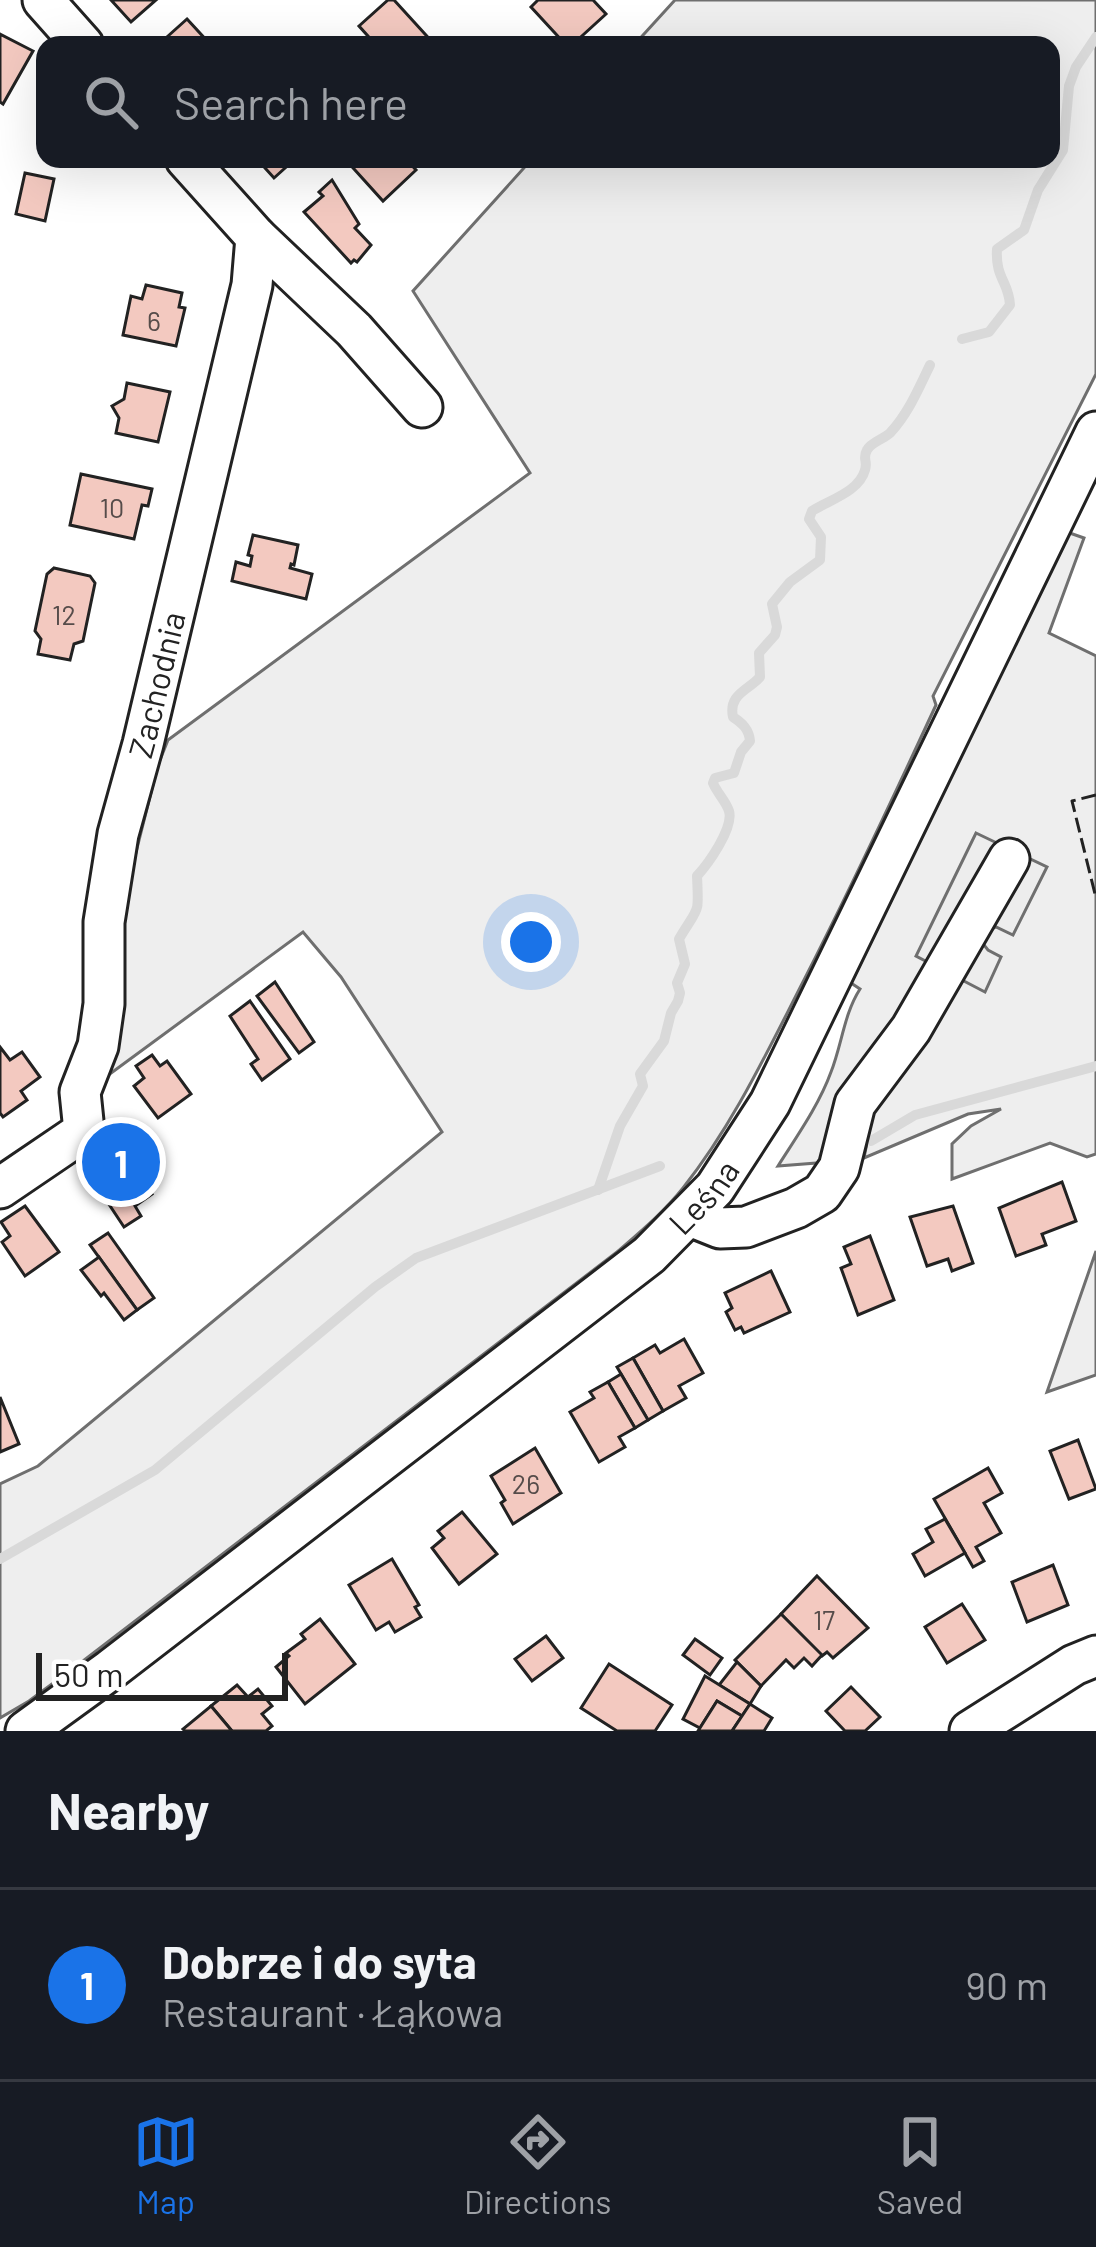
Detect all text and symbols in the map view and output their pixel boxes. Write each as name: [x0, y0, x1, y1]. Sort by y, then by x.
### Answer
search box: [36, 36, 1060, 168]
icon: search: [78, 69, 144, 135]
text: Search here: [174, 75, 408, 129]
house number: 6: [147, 304, 161, 336]
house number: 10: [100, 491, 124, 523]
house number: 12: [52, 598, 76, 630]
street label: Zachodnia: [119, 607, 193, 762]
your location: [501, 912, 561, 972]
pin: 1: [82, 1117, 160, 1207]
street label: Leśna: [660, 1152, 747, 1242]
house number: 26: [512, 1467, 540, 1499]
house number: 17: [813, 1603, 835, 1635]
scale bar: [36, 1647, 288, 1700]
text: 50 m: [54, 1654, 124, 1694]
text: Nearby: [48, 1779, 209, 1840]
text: Dobrze i do syta: [162, 1934, 477, 1988]
text: 1: [80, 1961, 94, 2008]
text: 90 m: [966, 1961, 1048, 2008]
text: Restaurant · Łąkowa: [162, 1988, 503, 2035]
tab: Map: [133, 2109, 199, 2221]
tab: Directions: [464, 2109, 611, 2221]
tab: Saved: [877, 2109, 963, 2221]

